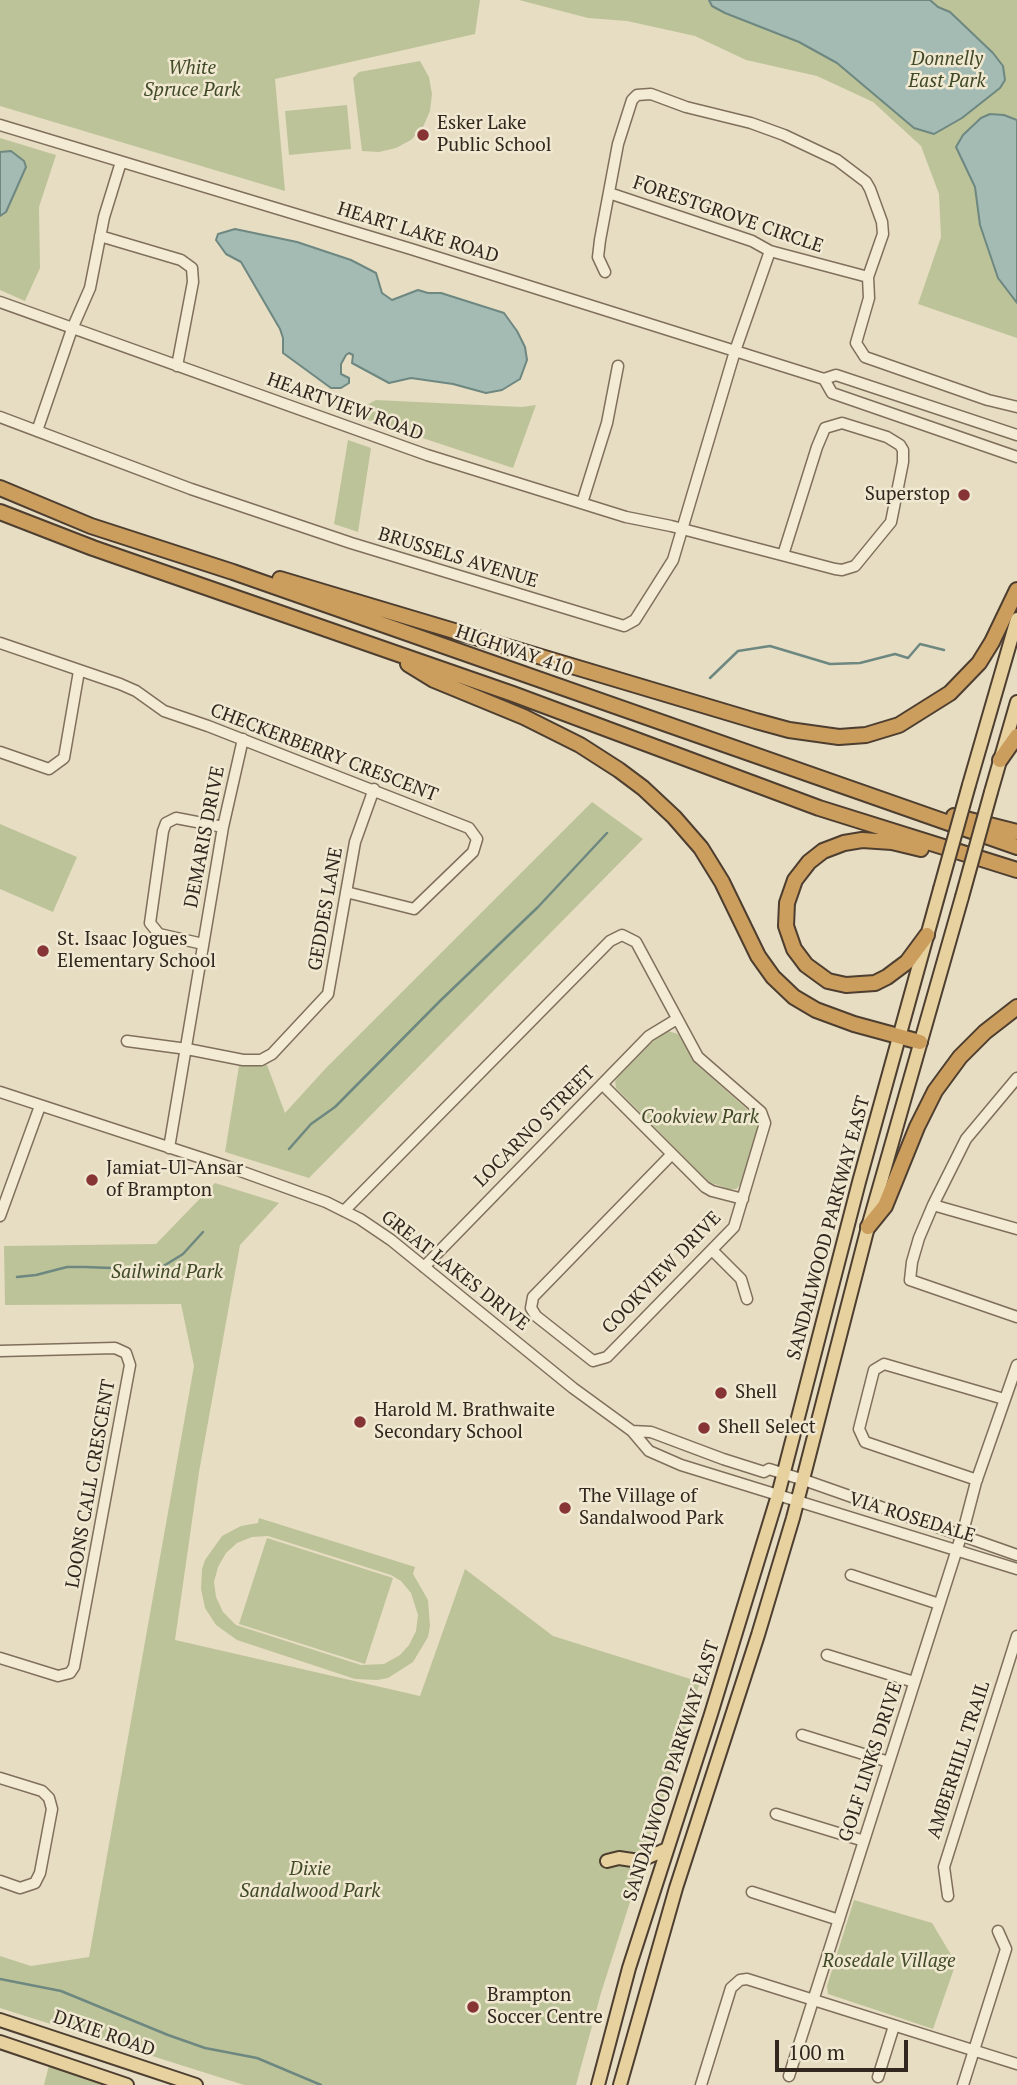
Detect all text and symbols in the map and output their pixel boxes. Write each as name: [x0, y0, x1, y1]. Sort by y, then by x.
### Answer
park label: Donnelly East Park: [908, 49, 986, 93]
park label: White Spruce Park: [144, 58, 240, 102]
place label: Esker Lake Public School: [437, 113, 551, 157]
marker: Esker Lake Public School: [415, 127, 431, 143]
street label: FORESTGROVE CIRCLE: [630, 172, 826, 258]
street label: HEART LAKE ROAD: [334, 198, 502, 268]
street label: HEARTVIEW ROAD: [264, 368, 426, 446]
place label: Superstop: [865, 484, 950, 506]
marker: Superstop: [956, 487, 972, 503]
street label: BRUSSELS AVENUE: [375, 523, 541, 593]
street label: HIGHWAY 410: [453, 620, 575, 682]
street label: CHECKERBERRY CRESCENT: [207, 699, 441, 807]
street label: DEMARIS DRIVE: [180, 764, 230, 910]
street label: GEDDES LANE: [304, 845, 348, 973]
place label: St. Isaac Jogues Elementary School: [57, 929, 216, 973]
marker: St. Isaac Jogues Elementary School: [35, 943, 51, 959]
street label: LOCARNO STREET: [470, 1062, 600, 1192]
street label: SANDALWOOD PARKWAY EAST: [783, 1093, 875, 1363]
park label: Cookview Park: [641, 1107, 759, 1129]
place label: Jamiat-Ul-Ansar of Brampton: [106, 1158, 243, 1202]
marker: Jamiat-Ul-Ansar of Brampton: [84, 1172, 100, 1188]
street label: GREAT LAKES DRIVE: [376, 1206, 534, 1336]
street label: COOKVIEW DRIVE: [598, 1207, 726, 1339]
park label: Sailwind Park: [111, 1262, 223, 1284]
street label: LOONS CALL CRESCENT: [61, 1378, 121, 1590]
place label: Shell: [735, 1382, 777, 1404]
marker: Shell: [713, 1385, 729, 1401]
place label: Harold M. Brathwaite Secondary School: [374, 1400, 555, 1444]
marker: Harold M. Brathwaite Secondary School: [352, 1414, 368, 1430]
place label: Shell Select: [718, 1417, 816, 1439]
marker: Shell Select: [696, 1420, 712, 1436]
place label: The Village of Sandalwood Park: [579, 1486, 724, 1530]
street label: VIA ROSEDALE: [846, 1488, 978, 1548]
marker: The Village of Sandalwood Park: [557, 1500, 573, 1516]
street label: SANDALWOOD PARKWAY EAST: [619, 1638, 725, 1904]
street label: AMBERHILL TRAIL: [923, 1678, 995, 1842]
street label: GOLF LINKS DRIVE: [834, 1679, 908, 1845]
park label: Dixie Sandalwood Park: [240, 1859, 380, 1903]
park label: Rosedale Village: [822, 1951, 956, 1973]
place label: Brampton Soccer Centre: [487, 1985, 603, 2029]
marker: Brampton Soccer Centre: [465, 1999, 481, 2015]
street label: DIXIE ROAD: [50, 2006, 158, 2062]
scale bar: [779, 2025, 912, 2070]
text: 100 m: [788, 2038, 845, 2066]

